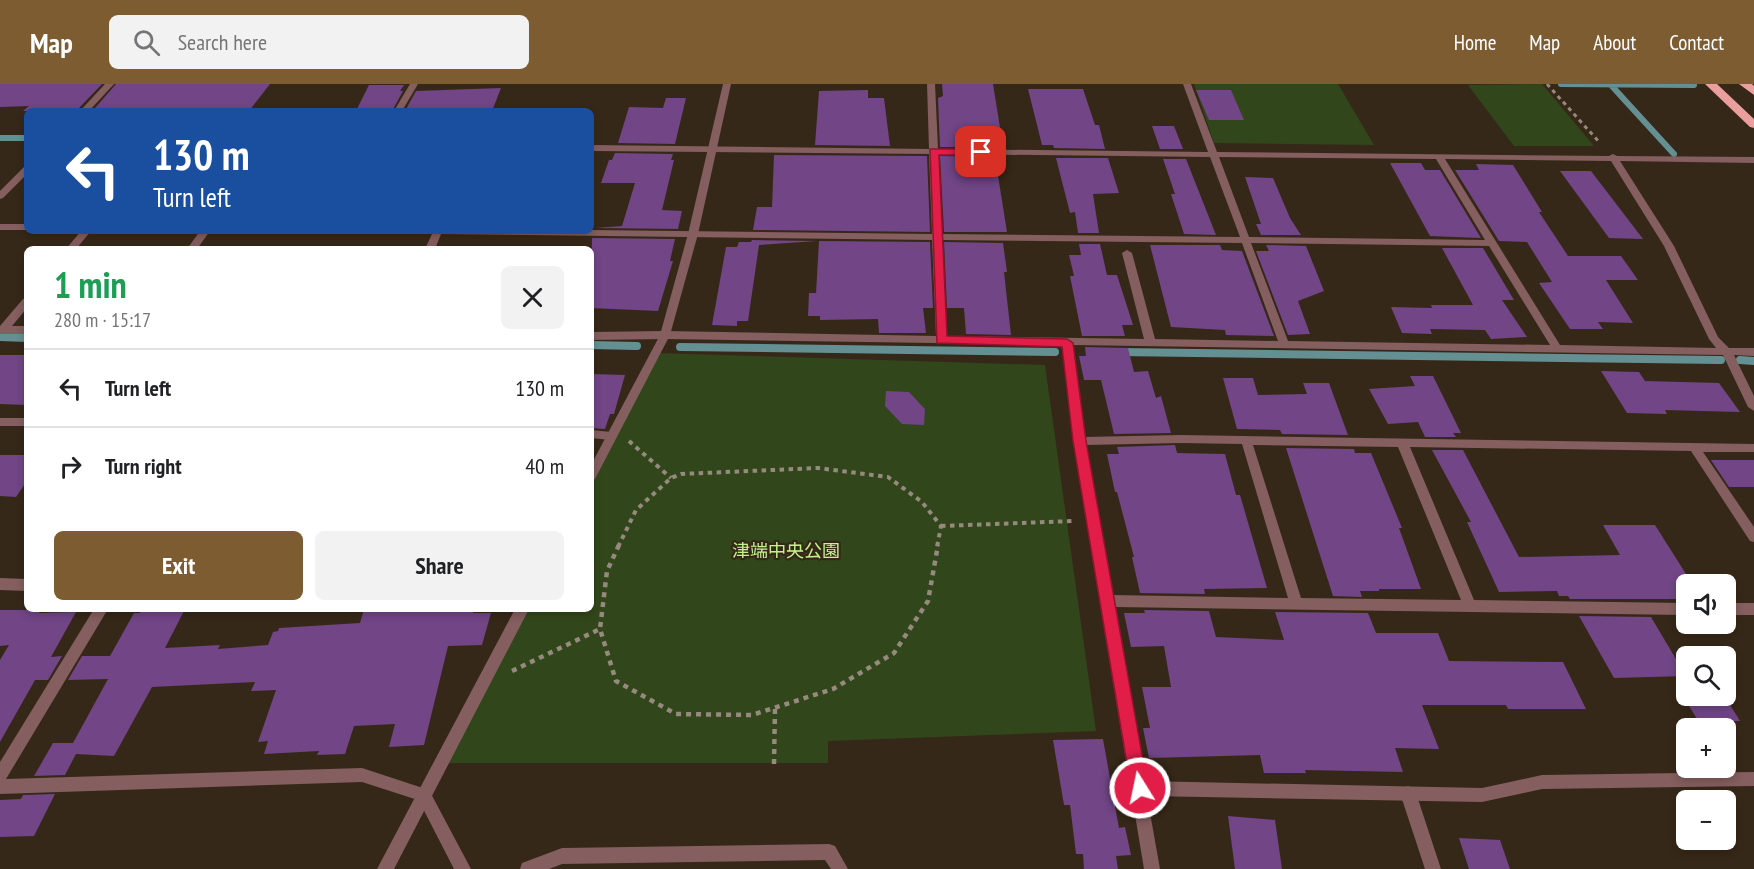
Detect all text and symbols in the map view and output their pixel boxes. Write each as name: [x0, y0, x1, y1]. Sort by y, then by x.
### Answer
search box: [109, 15, 529, 69]
text: Map: [30, 24, 73, 61]
icon: search: [130, 26, 163, 59]
text: Search here: [178, 28, 267, 56]
text: Home: [1454, 29, 1496, 56]
text: Map: [1529, 29, 1560, 56]
text: About: [1593, 29, 1636, 56]
text: Contact: [1669, 29, 1724, 56]
pin: [955, 126, 1006, 177]
text: 130 m: [153, 127, 250, 182]
icon: left: [54, 132, 132, 210]
icon: arrive: [964, 135, 997, 168]
text: Turn left: [153, 180, 231, 214]
text: 1 min: [54, 261, 127, 308]
button: close: [501, 266, 564, 329]
text: 280 m · 15:17: [54, 307, 151, 333]
icon: left: [54, 372, 87, 405]
text: Turn left: [105, 374, 171, 402]
text: 130 m: [515, 374, 564, 402]
icon: right: [54, 450, 87, 483]
text: Turn right: [105, 452, 182, 480]
text: 40 m: [525, 452, 564, 480]
button: Exit: [54, 531, 303, 600]
button: Share: [315, 531, 564, 600]
park label: 津端中央公園: [732, 539, 840, 562]
map controls: [1676, 574, 1736, 850]
button: sound: [1676, 574, 1736, 634]
button: search: [1676, 646, 1736, 706]
button: +: [1676, 718, 1736, 778]
position arrow: [1108, 756, 1172, 820]
button: −: [1676, 790, 1736, 850]

